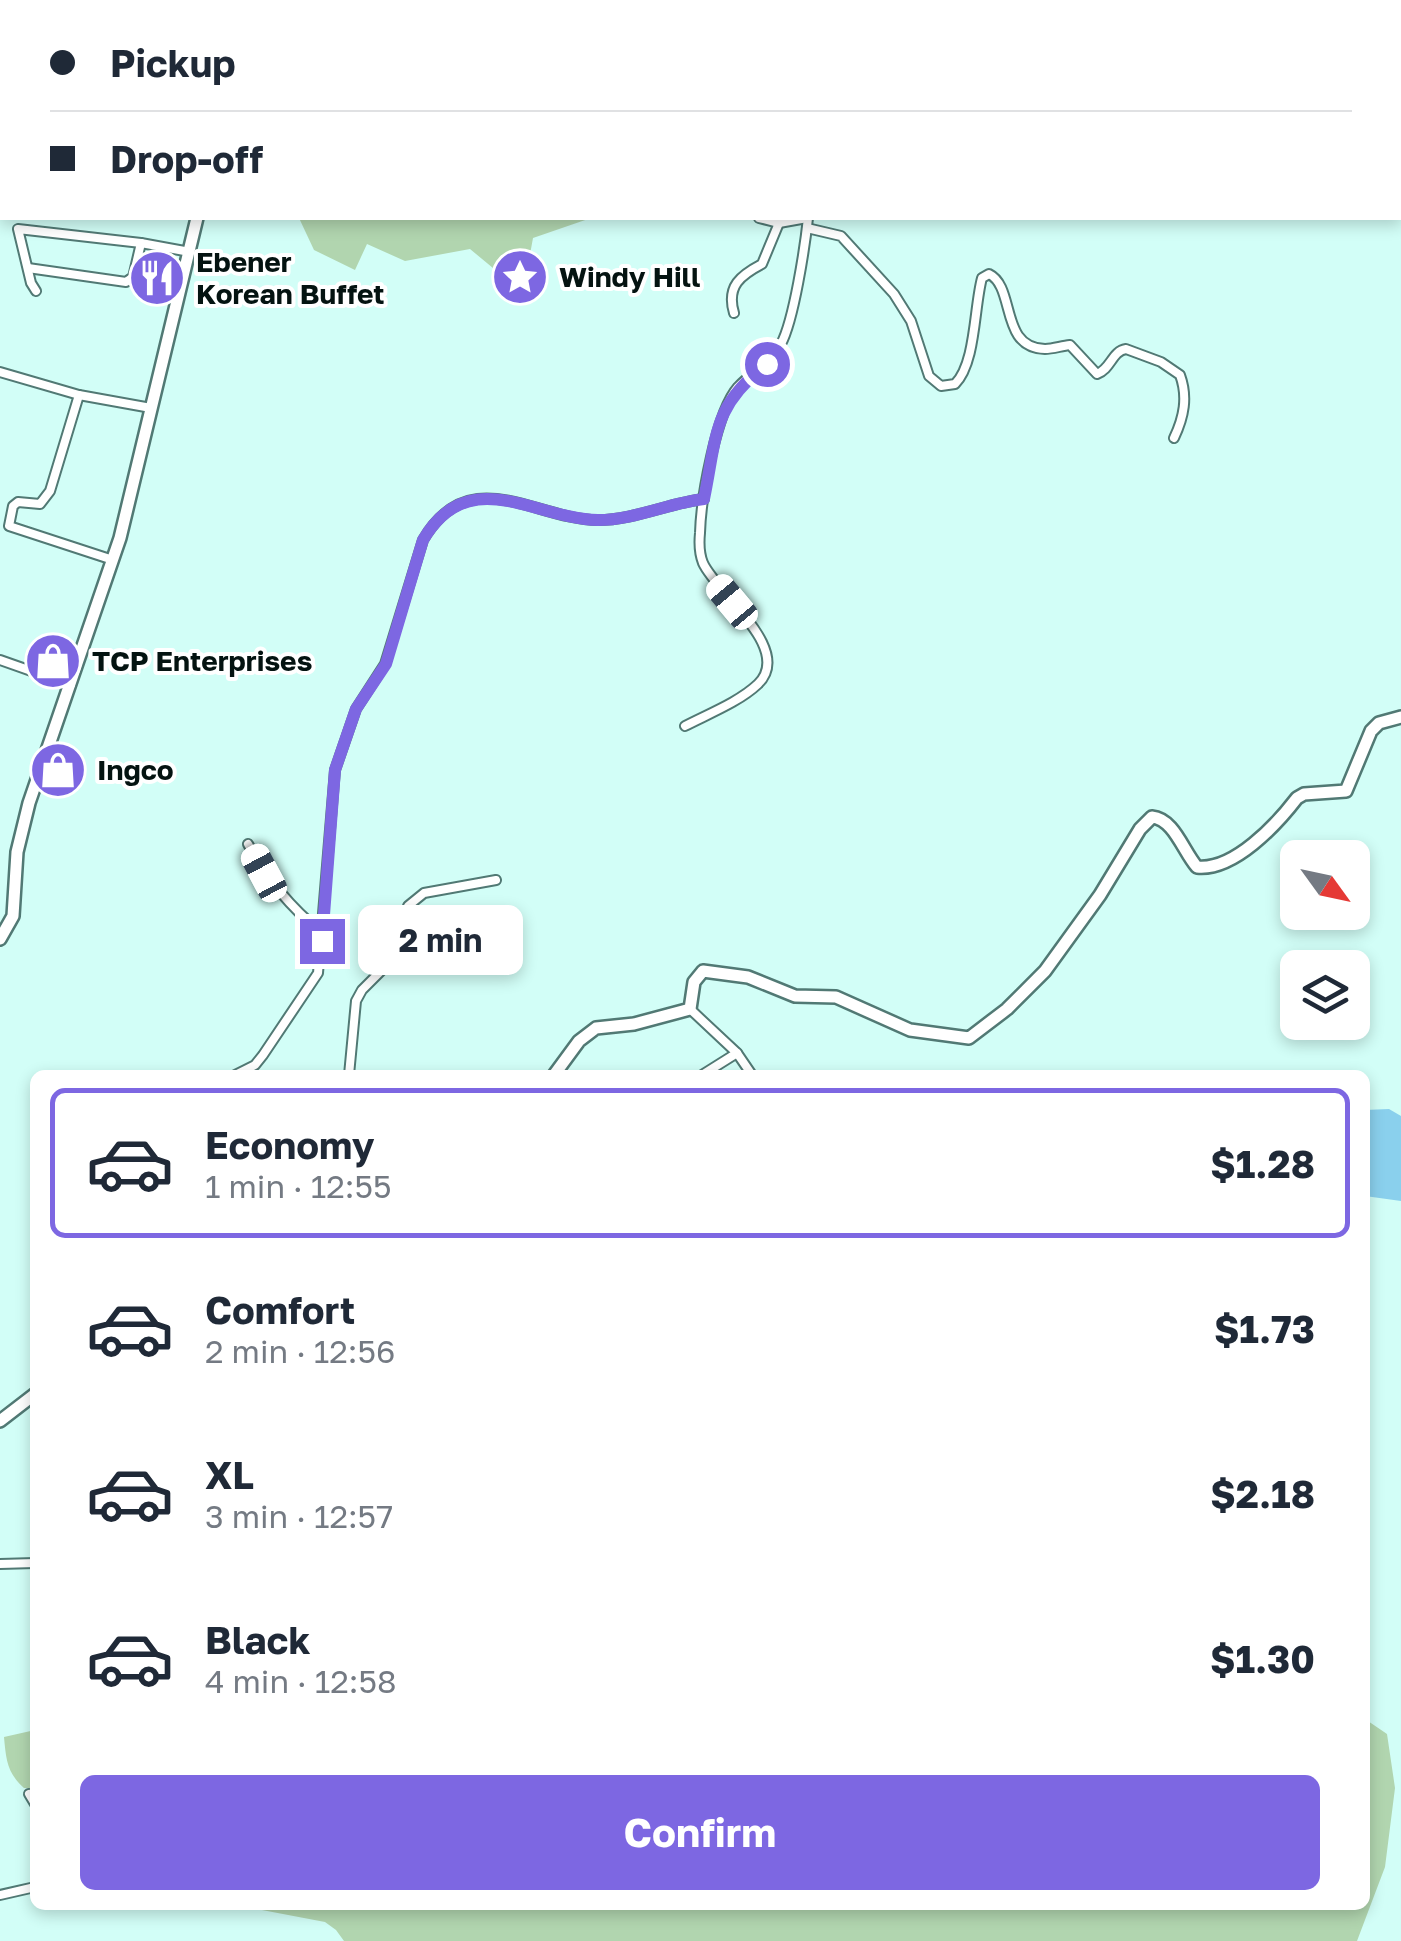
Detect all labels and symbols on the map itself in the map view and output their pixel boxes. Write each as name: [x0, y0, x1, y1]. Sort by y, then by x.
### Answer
place label: Ebener Korean Buffet: [196, 245, 385, 310]
place icon: Windy Hill: [490, 247, 550, 307]
restaurant icon: Ebener Korean Buffet: [127, 248, 187, 308]
place label: Windy Hill: [559, 260, 700, 293]
route start: [745, 342, 790, 387]
car: [701, 569, 763, 635]
shop icon: TCP Enterprises: [23, 631, 83, 691]
place label: TCP Enterprises: [92, 644, 312, 677]
shop icon: Ingco: [28, 740, 88, 800]
place label: Ingco: [97, 753, 174, 786]
car: [237, 839, 291, 907]
north arrow: [1280, 840, 1370, 930]
callout: 2 min: [357, 906, 522, 976]
route end: [300, 919, 345, 964]

